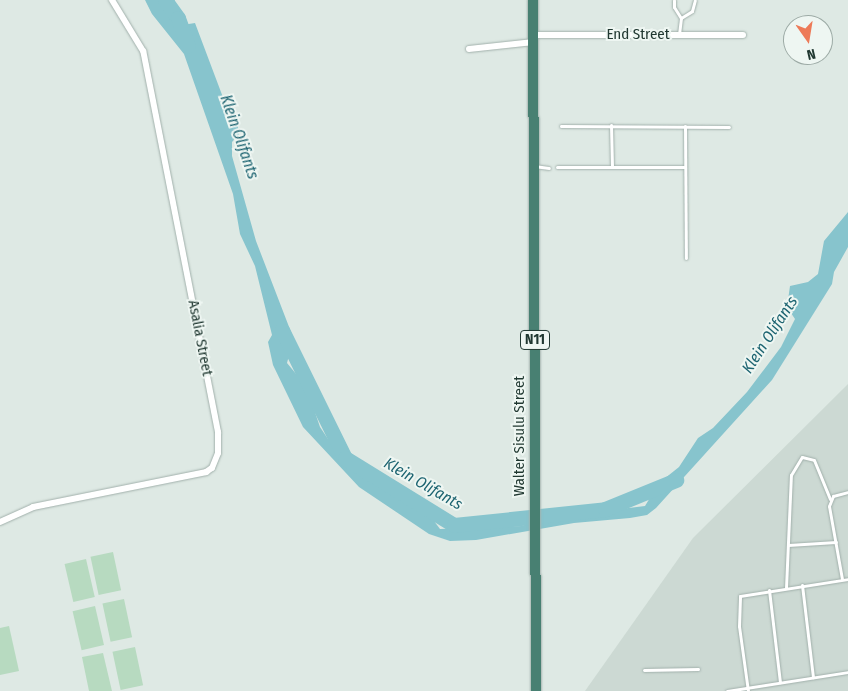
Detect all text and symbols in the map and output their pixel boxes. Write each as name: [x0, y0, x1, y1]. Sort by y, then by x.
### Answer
north arrow: [783, 15, 833, 65]
street label: End Street: [606, 26, 670, 44]
text: N: [805, 45, 817, 63]
water label: Klein Olifants: [216, 92, 262, 182]
water label: Klein Olifants: [738, 293, 802, 377]
street label: Asalia Street: [184, 299, 216, 377]
road number: N11: [520, 328, 550, 352]
street label: Walter Sisulu Street: [511, 376, 529, 496]
water label: Klein Olifants: [380, 454, 466, 514]

